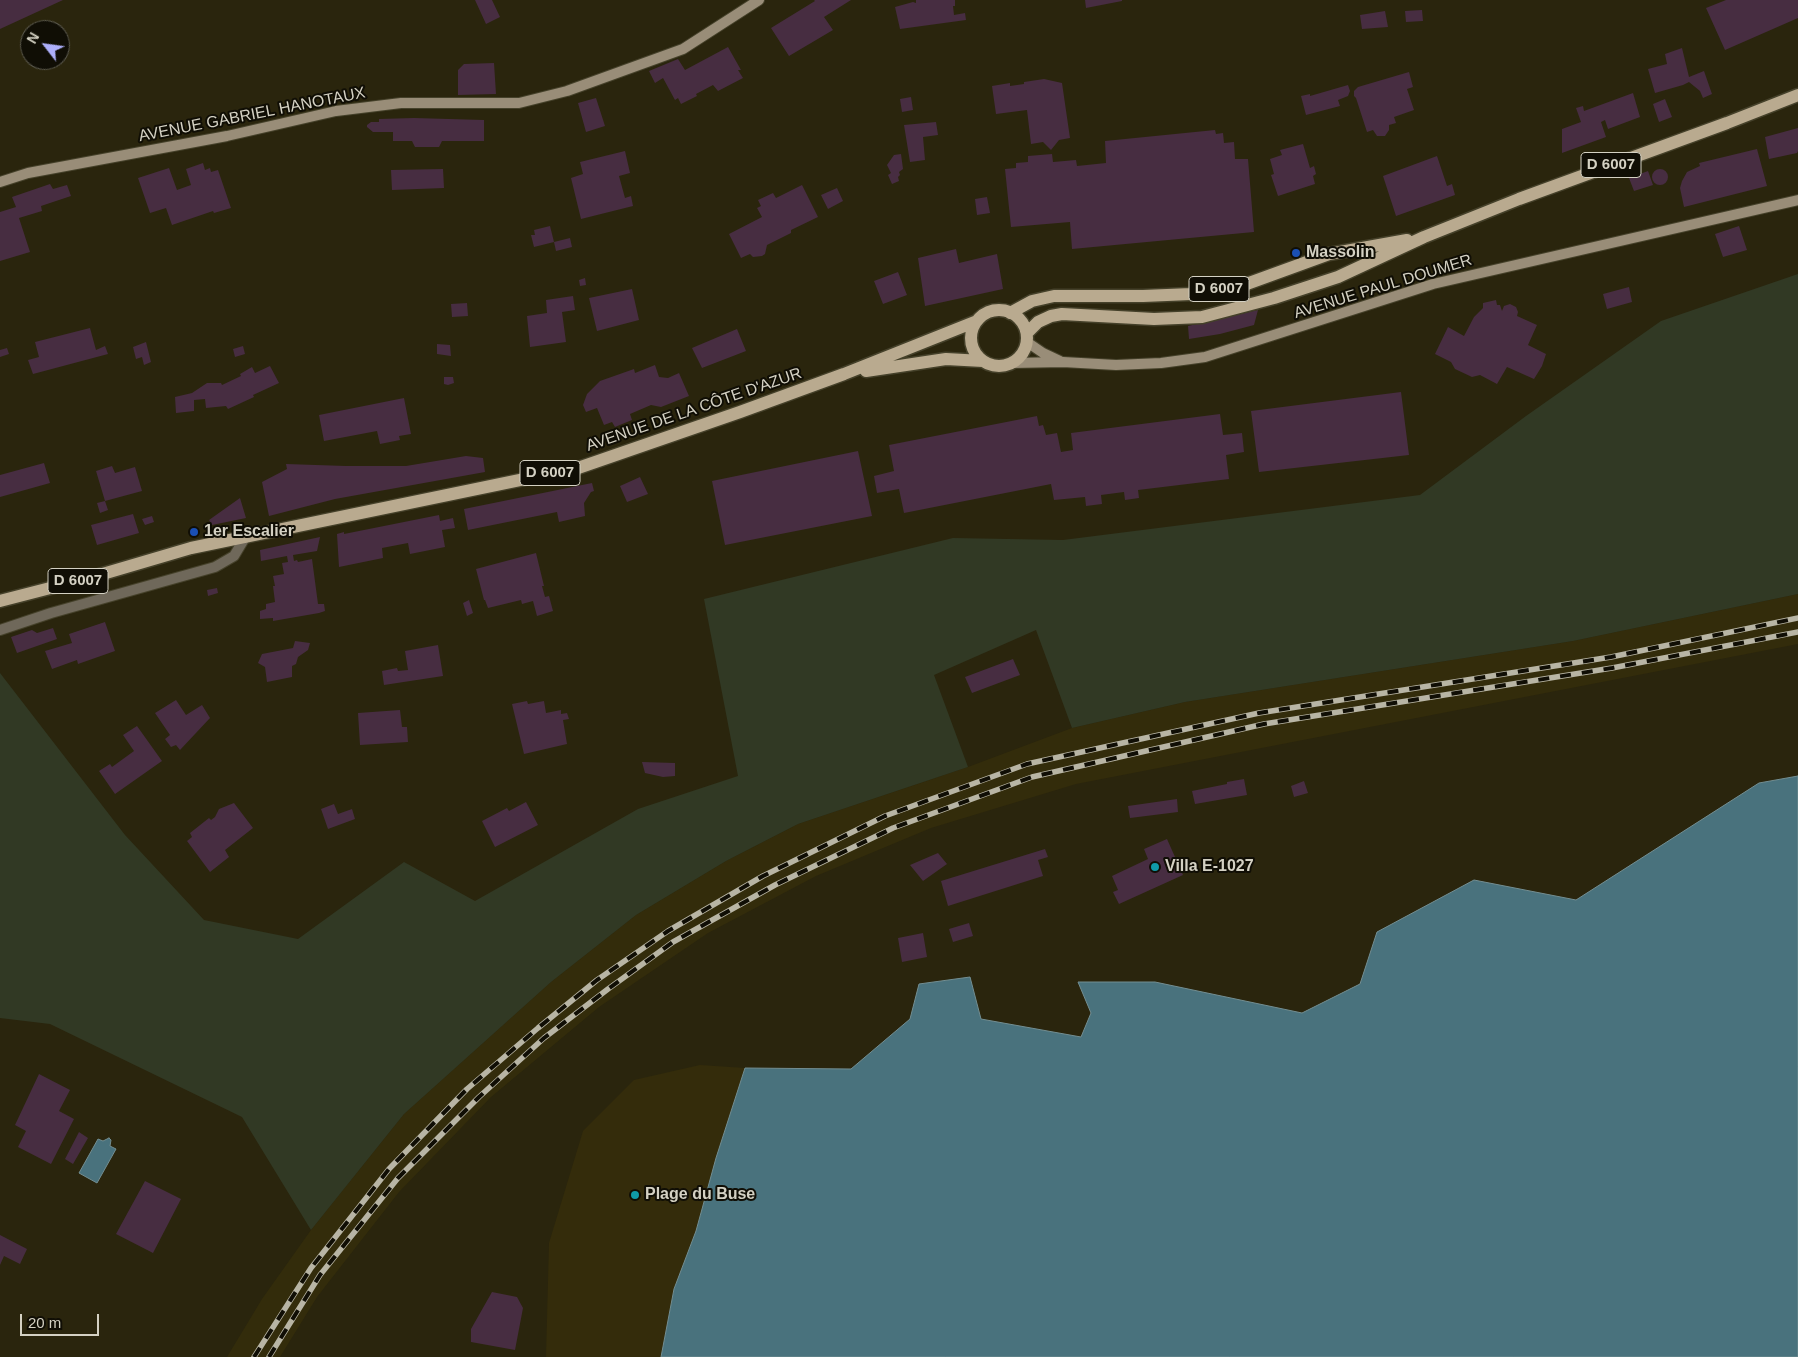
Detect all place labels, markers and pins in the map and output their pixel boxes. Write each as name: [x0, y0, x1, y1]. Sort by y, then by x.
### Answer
place label: Massolin: [1306, 243, 1374, 263]
marker: Massolin: [1290, 247, 1302, 259]
place label: 1er Escalier: [204, 522, 294, 542]
marker: 1er Escalier: [188, 526, 200, 538]
place label: Villa E-1027: [1165, 857, 1254, 877]
marker: Villa E-1027: [1149, 861, 1161, 873]
place label: Plage du Buse: [645, 1185, 755, 1205]
marker: Plage du Buse: [629, 1189, 641, 1201]

